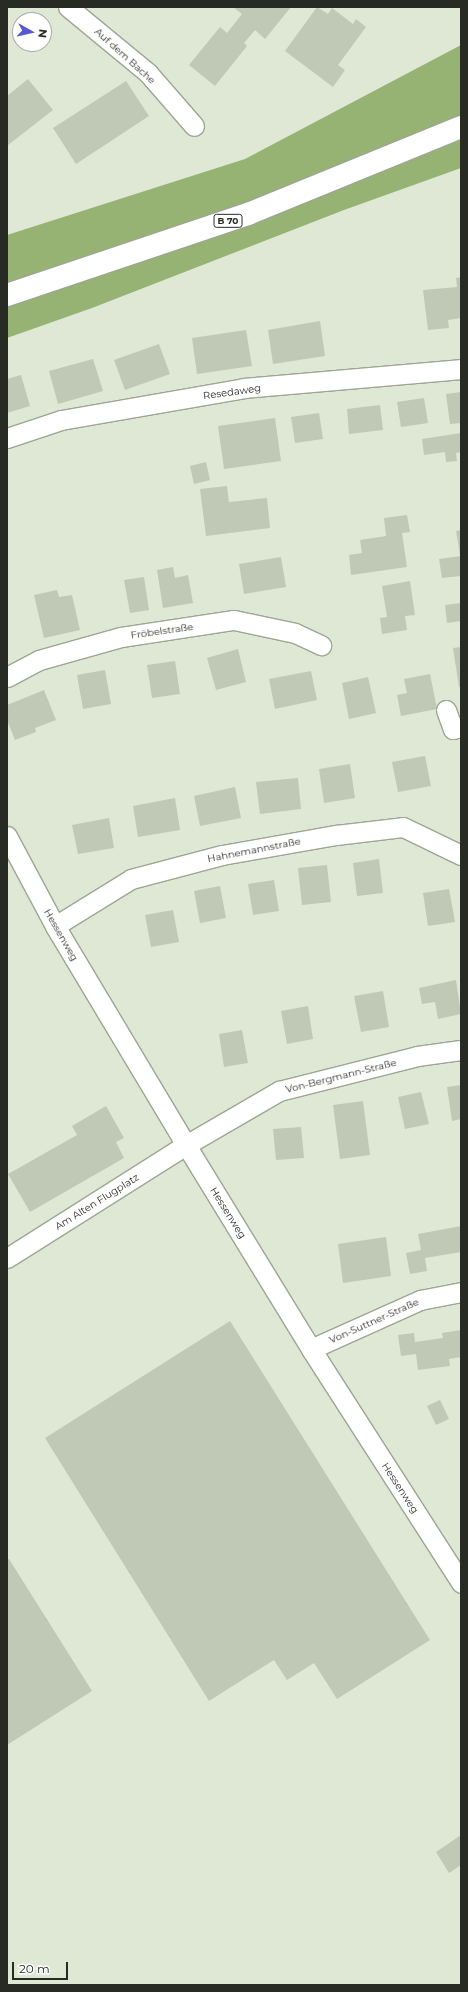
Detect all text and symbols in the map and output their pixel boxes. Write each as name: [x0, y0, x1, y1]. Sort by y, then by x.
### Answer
north arrow: [12, 12, 52, 52]
street label: Auf dem Bache: [92, 26, 158, 86]
text: N: [35, 28, 50, 39]
road number: B 70: [213, 214, 243, 228]
street label: Resedaweg: [202, 382, 262, 402]
street label: Fröbelstraße: [130, 621, 194, 641]
street label: Hahnemannstraße: [206, 835, 302, 865]
street label: Hessenweg: [41, 907, 81, 963]
street label: Von-Bergmann-Straße: [284, 1056, 398, 1096]
street label: Am Alten Flugplatz: [53, 1171, 141, 1233]
street label: Hessenweg: [208, 1185, 248, 1241]
street label: Von-Suttner-Straße: [327, 1296, 421, 1346]
street label: Hessenweg: [379, 1460, 421, 1516]
scale bar: [14, 1954, 70, 1980]
text: 20 m: [19, 1961, 50, 1976]

